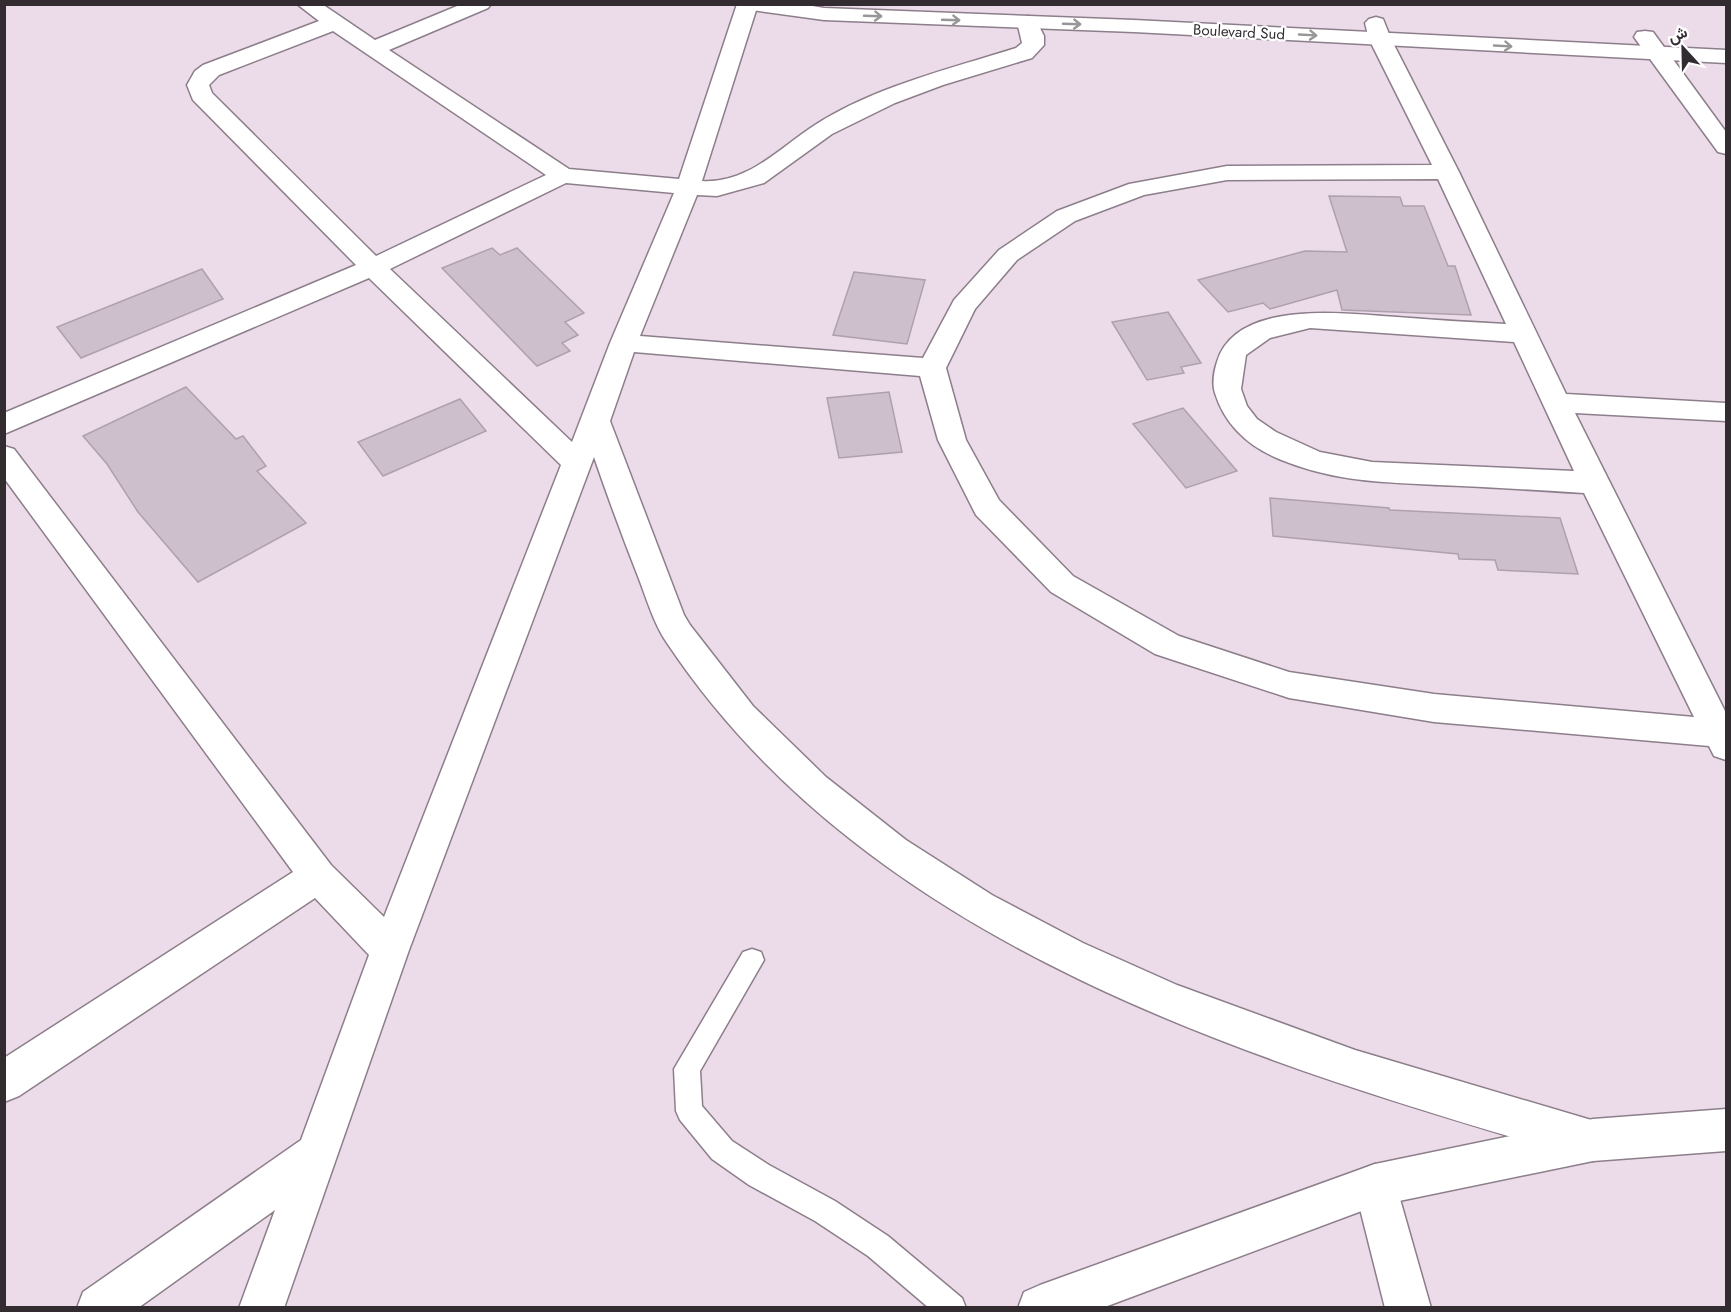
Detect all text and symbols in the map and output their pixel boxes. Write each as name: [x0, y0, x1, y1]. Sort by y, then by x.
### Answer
one-way arrow: [862, 11, 882, 22]
one-way arrow: [941, 14, 961, 25]
one-way arrow: [1061, 18, 1081, 29]
north arrow: [1653, 18, 1713, 78]
street label: Boulevard Sud: [1192, 19, 1286, 45]
text: ش: [1664, 20, 1691, 49]
one-way arrow: [1298, 30, 1318, 41]
one-way arrow: [1493, 40, 1513, 51]

